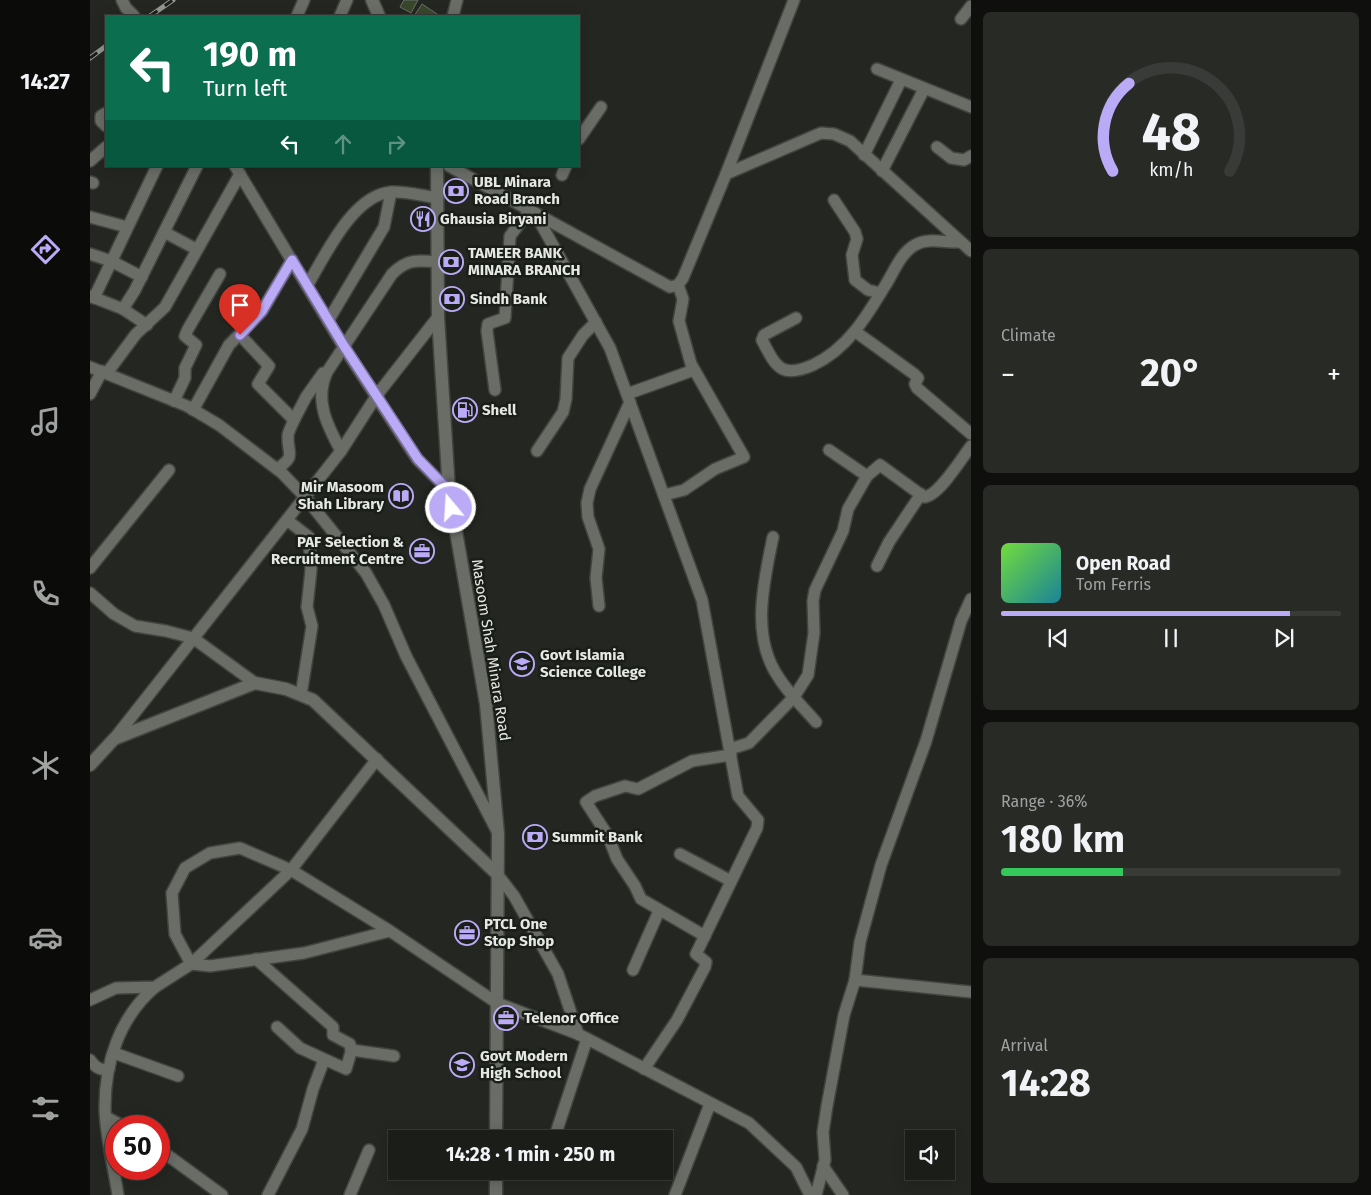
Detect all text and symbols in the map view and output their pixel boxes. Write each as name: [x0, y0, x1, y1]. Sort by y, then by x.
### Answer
text: 190 m: [203, 33, 297, 75]
icon: left: [120, 35, 185, 100]
text: 14:27: [20, 68, 70, 95]
text: Turn left: [203, 75, 287, 102]
text: 48: [1141, 101, 1201, 164]
icon: left: [276, 130, 304, 158]
icon: ahead: [329, 130, 357, 158]
icon: right: [382, 130, 410, 158]
text: km/h: [1149, 159, 1193, 181]
place label: UBL Minara Road Branch: [474, 173, 560, 208]
bank icon: UBL Minara Road Branch: [443, 178, 469, 204]
restaurant icon: Ghausia Biryani: [410, 206, 436, 232]
place label: Ghausia Biryani: [440, 210, 546, 228]
icon: directions: [28, 232, 63, 267]
place label: TAMEER BANK MINARA BRANCH: [468, 244, 581, 279]
bank icon: TAMEER BANK MINARA BRANCH: [438, 249, 464, 275]
pin: [219, 284, 261, 335]
bank icon: Sindh Bank: [439, 286, 465, 312]
place label: Sindh Bank: [470, 290, 548, 308]
icon: arrive: [226, 291, 254, 319]
text: Climate: [1001, 326, 1056, 345]
text: 20°: [1140, 350, 1202, 396]
text: −: [1001, 358, 1015, 391]
text: +: [1327, 358, 1341, 391]
fuel station icon: Shell: [452, 397, 478, 423]
place label: Shell: [482, 401, 517, 419]
icon: music: [28, 404, 63, 439]
place label: Mir Masoom Shah Library: [298, 478, 384, 513]
position arrow: [424, 481, 476, 533]
library icon: Mir Masoom Shah Library: [388, 483, 414, 509]
place label: PAF Selection & Recruitment Centre: [271, 533, 405, 568]
office icon: PAF Selection & Recruitment Centre: [409, 538, 435, 564]
text: Open Road: [1076, 552, 1171, 575]
street label: Masoom Shah Minara Road: [468, 558, 514, 742]
text: Tom Ferris: [1076, 575, 1151, 594]
icon: phone: [28, 576, 63, 611]
icon: previous: [1044, 624, 1072, 652]
icon: pause: [1157, 624, 1185, 652]
icon: next: [1270, 624, 1298, 652]
place label: Govt Islamia Science College: [540, 646, 646, 681]
school or university icon: Govt Islamia Science College: [509, 651, 535, 677]
icon: climate: [28, 748, 63, 783]
text: Range · 36%: [1001, 792, 1087, 811]
text: 180 km: [1001, 816, 1125, 862]
bank icon: Summit Bank: [522, 824, 548, 850]
place label: Summit Bank: [552, 828, 643, 846]
place label: PTCL One Stop Shop: [484, 915, 554, 950]
icon: car: [28, 920, 63, 955]
office icon: PTCL One Stop Shop: [454, 920, 480, 946]
office icon: Telenor Office: [493, 1005, 519, 1031]
place label: Telenor Office: [524, 1009, 619, 1027]
text: Arrival: [1001, 1036, 1048, 1055]
place label: Govt Modern High School: [480, 1047, 568, 1082]
school or university icon: Govt Modern High School: [449, 1052, 475, 1078]
text: 14:28: [1001, 1060, 1091, 1106]
icon: filters: [28, 1091, 63, 1126]
speed limit sign: 50: [105, 1115, 170, 1180]
map controls: [905, 1130, 955, 1180]
button: sound: [905, 1130, 955, 1180]
text: 14:28 · 1 min · 250 m: [446, 1143, 615, 1166]

